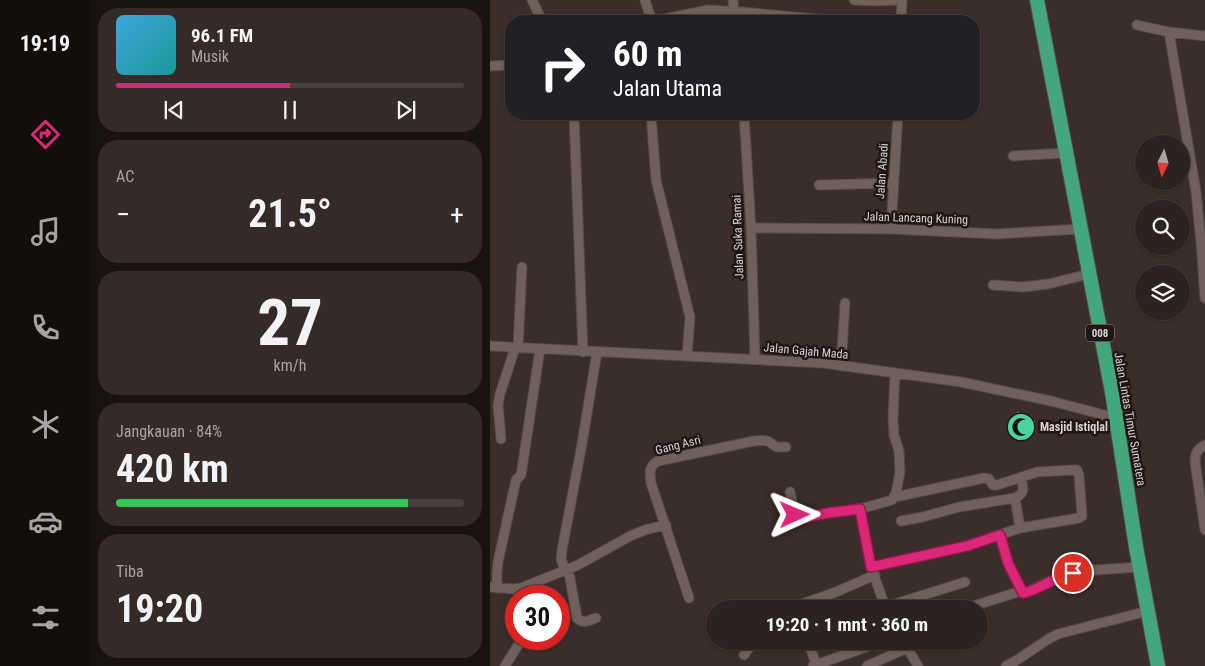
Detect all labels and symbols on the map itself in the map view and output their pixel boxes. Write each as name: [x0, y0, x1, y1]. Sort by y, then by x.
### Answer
north arrow: [1135, 135, 1190, 190]
street label: Jalan Abadi: [873, 143, 891, 199]
street label: Jalan Suka Ramai: [730, 195, 746, 279]
street label: Jalan Lancang Kuning: [864, 209, 968, 227]
road number: 008: [1086, 324, 1114, 342]
street label: Jalan Gajah Mada: [763, 340, 849, 362]
street label: Jalan Lintas Timur Sumatera: [1111, 351, 1149, 487]
mosque icon: Masjid Istiqlal: [1006, 412, 1036, 442]
place label: Masjid Istiqlal: [1040, 420, 1108, 434]
street label: Gang Asri: [654, 433, 702, 457]
position arrow: [768, 488, 820, 540]
pin: [1052, 552, 1094, 594]
speed limit sign: 30: [505, 585, 570, 650]

